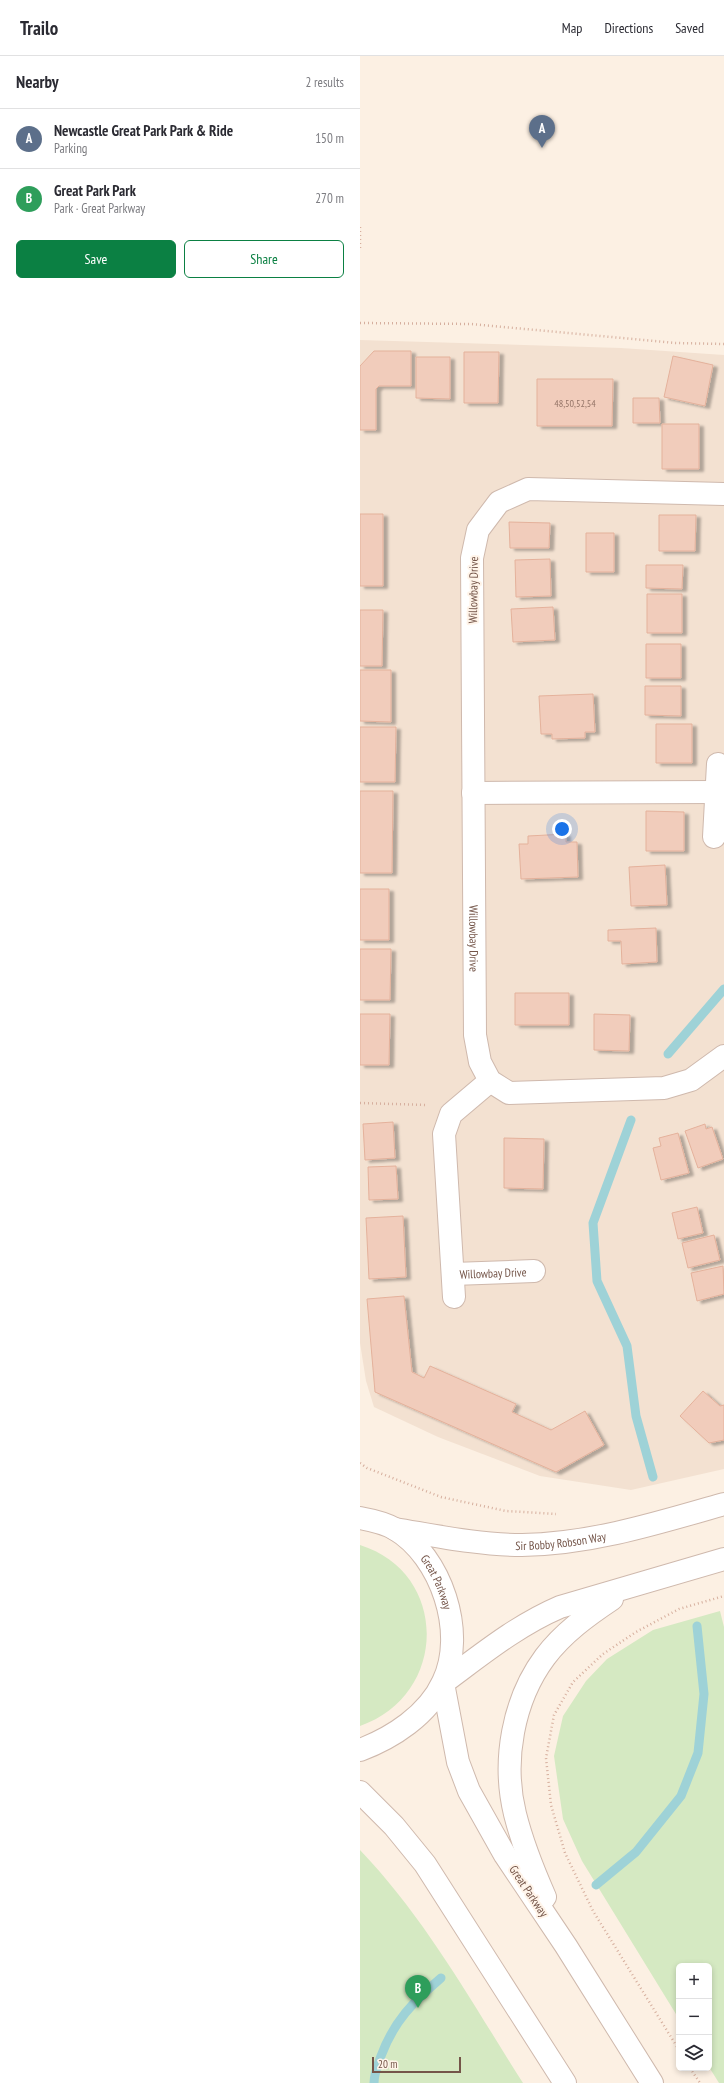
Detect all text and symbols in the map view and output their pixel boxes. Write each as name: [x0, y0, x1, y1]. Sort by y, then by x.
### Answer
text: Trailo: [20, 16, 58, 40]
text: Map: [562, 19, 582, 37]
text: Directions: [604, 19, 653, 37]
text: Saved: [675, 19, 704, 37]
text: Nearby: [16, 71, 59, 93]
text: 2 results: [305, 74, 344, 91]
pin: A: [529, 115, 555, 148]
text: Newcastle Great Park Park & Ride: [54, 121, 233, 140]
text: A: [26, 130, 32, 147]
text: 150 m: [315, 130, 344, 147]
text: Parking: [54, 140, 87, 157]
text: Great Park Park: [54, 181, 136, 200]
text: B: [26, 190, 32, 207]
text: 270 m: [315, 190, 344, 207]
text: Park · Great Parkway: [54, 200, 145, 217]
button: Save: [16, 240, 176, 278]
button: Share: [184, 240, 344, 278]
house number: 48,50,52,54: [554, 397, 596, 410]
street label: Willowbay Drive: [465, 556, 481, 624]
your location: [552, 819, 572, 839]
street label: Willowbay Drive: [467, 905, 482, 972]
street label: Willowbay Drive: [459, 1264, 527, 1281]
street label: Sir Bobby Robson Way: [515, 1528, 608, 1553]
street label: Great Parkway: [418, 1551, 456, 1611]
street label: Great Parkway: [506, 1862, 552, 1920]
map controls: [676, 1963, 712, 2071]
button: +: [676, 1963, 712, 1999]
pin: B: [405, 1975, 431, 2008]
button: −: [676, 1999, 712, 2035]
button: layers: [676, 2035, 712, 2071]
scale bar: [372, 2055, 461, 2074]
text: 20 m: [378, 2057, 397, 2071]

